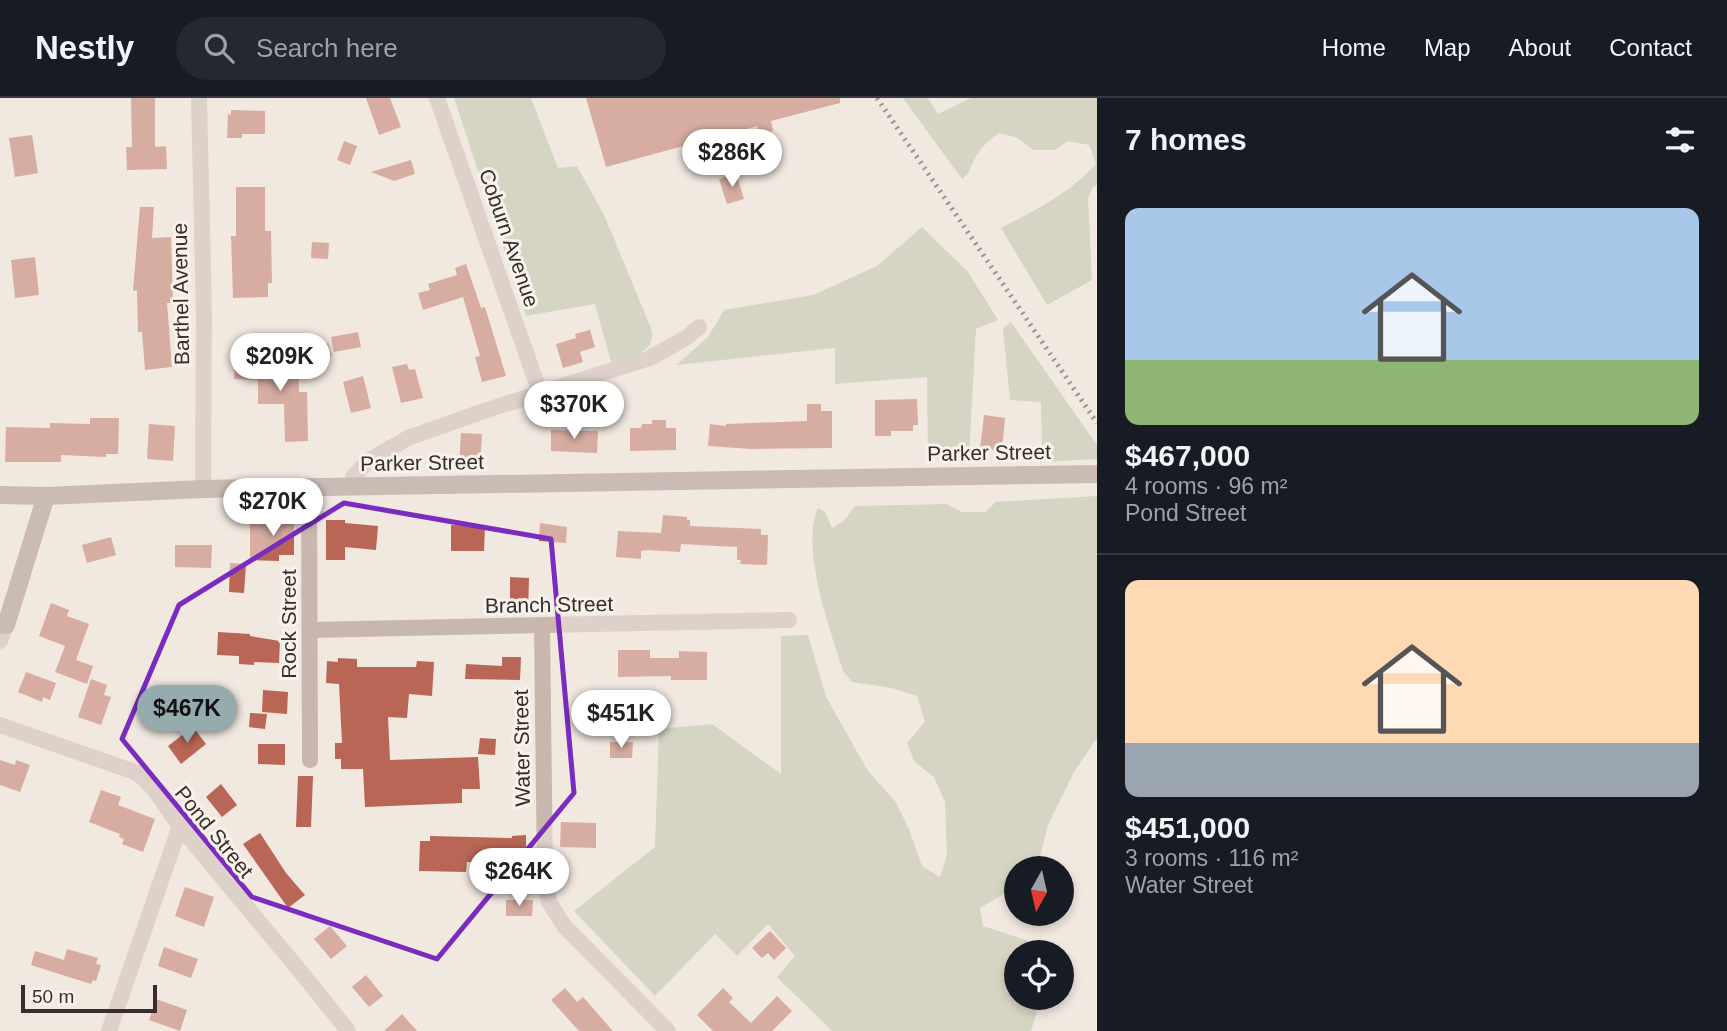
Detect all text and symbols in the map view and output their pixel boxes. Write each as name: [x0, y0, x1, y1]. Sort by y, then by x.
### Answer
search box: [176, 17, 666, 80]
text: Nestly: [35, 29, 134, 66]
icon: search: [200, 29, 238, 67]
text: Search here: [256, 33, 398, 63]
text: Home: [1322, 34, 1386, 61]
text: Map: [1424, 34, 1471, 61]
text: About: [1509, 34, 1571, 61]
text: Contact: [1609, 34, 1692, 61]
icon: filters: [1661, 121, 1699, 159]
text: 7 homes: [1125, 123, 1247, 156]
pin: $286K: [683, 130, 781, 189]
text: $286K: [698, 139, 766, 165]
street label: Coburn Avenue: [475, 166, 544, 310]
street label: Barthel Avenue: [168, 223, 193, 365]
icon: home: [1349, 254, 1475, 380]
pin: $209K: [231, 334, 329, 393]
text: $209K: [246, 343, 314, 369]
pin: $370K: [525, 382, 623, 441]
text: $370K: [540, 391, 608, 417]
text: $467,000: [1125, 439, 1250, 472]
street label: Parker Street: [927, 440, 1051, 465]
street label: Parker Street: [360, 450, 484, 475]
text: 4 rooms · 96 m²: [1125, 473, 1287, 499]
pin: $270K: [224, 478, 322, 538]
text: $270K: [239, 488, 307, 514]
text: Pond Street: [1125, 500, 1246, 526]
street label: Rock Street: [277, 569, 300, 679]
street label: Branch Street: [485, 592, 614, 617]
icon: home: [1349, 626, 1475, 752]
pin: $467K: [138, 686, 236, 745]
street label: Water Street: [509, 689, 534, 807]
pin: $451K: [572, 690, 670, 750]
text: $467K: [153, 695, 221, 721]
text: $451K: [587, 700, 655, 726]
street label: Pond Street: [171, 781, 258, 882]
text: $451,000: [1125, 811, 1250, 844]
text: 3 rooms · 116 m²: [1125, 845, 1298, 871]
pin: $264K: [470, 848, 568, 908]
north arrow: [1004, 856, 1074, 926]
map controls: [1004, 856, 1074, 1010]
text: $264K: [485, 858, 553, 884]
text: Water Street: [1125, 872, 1253, 898]
button: locate: [1004, 940, 1074, 1010]
scale bar: [21, 982, 158, 1014]
text: 50 m: [32, 986, 74, 1007]

